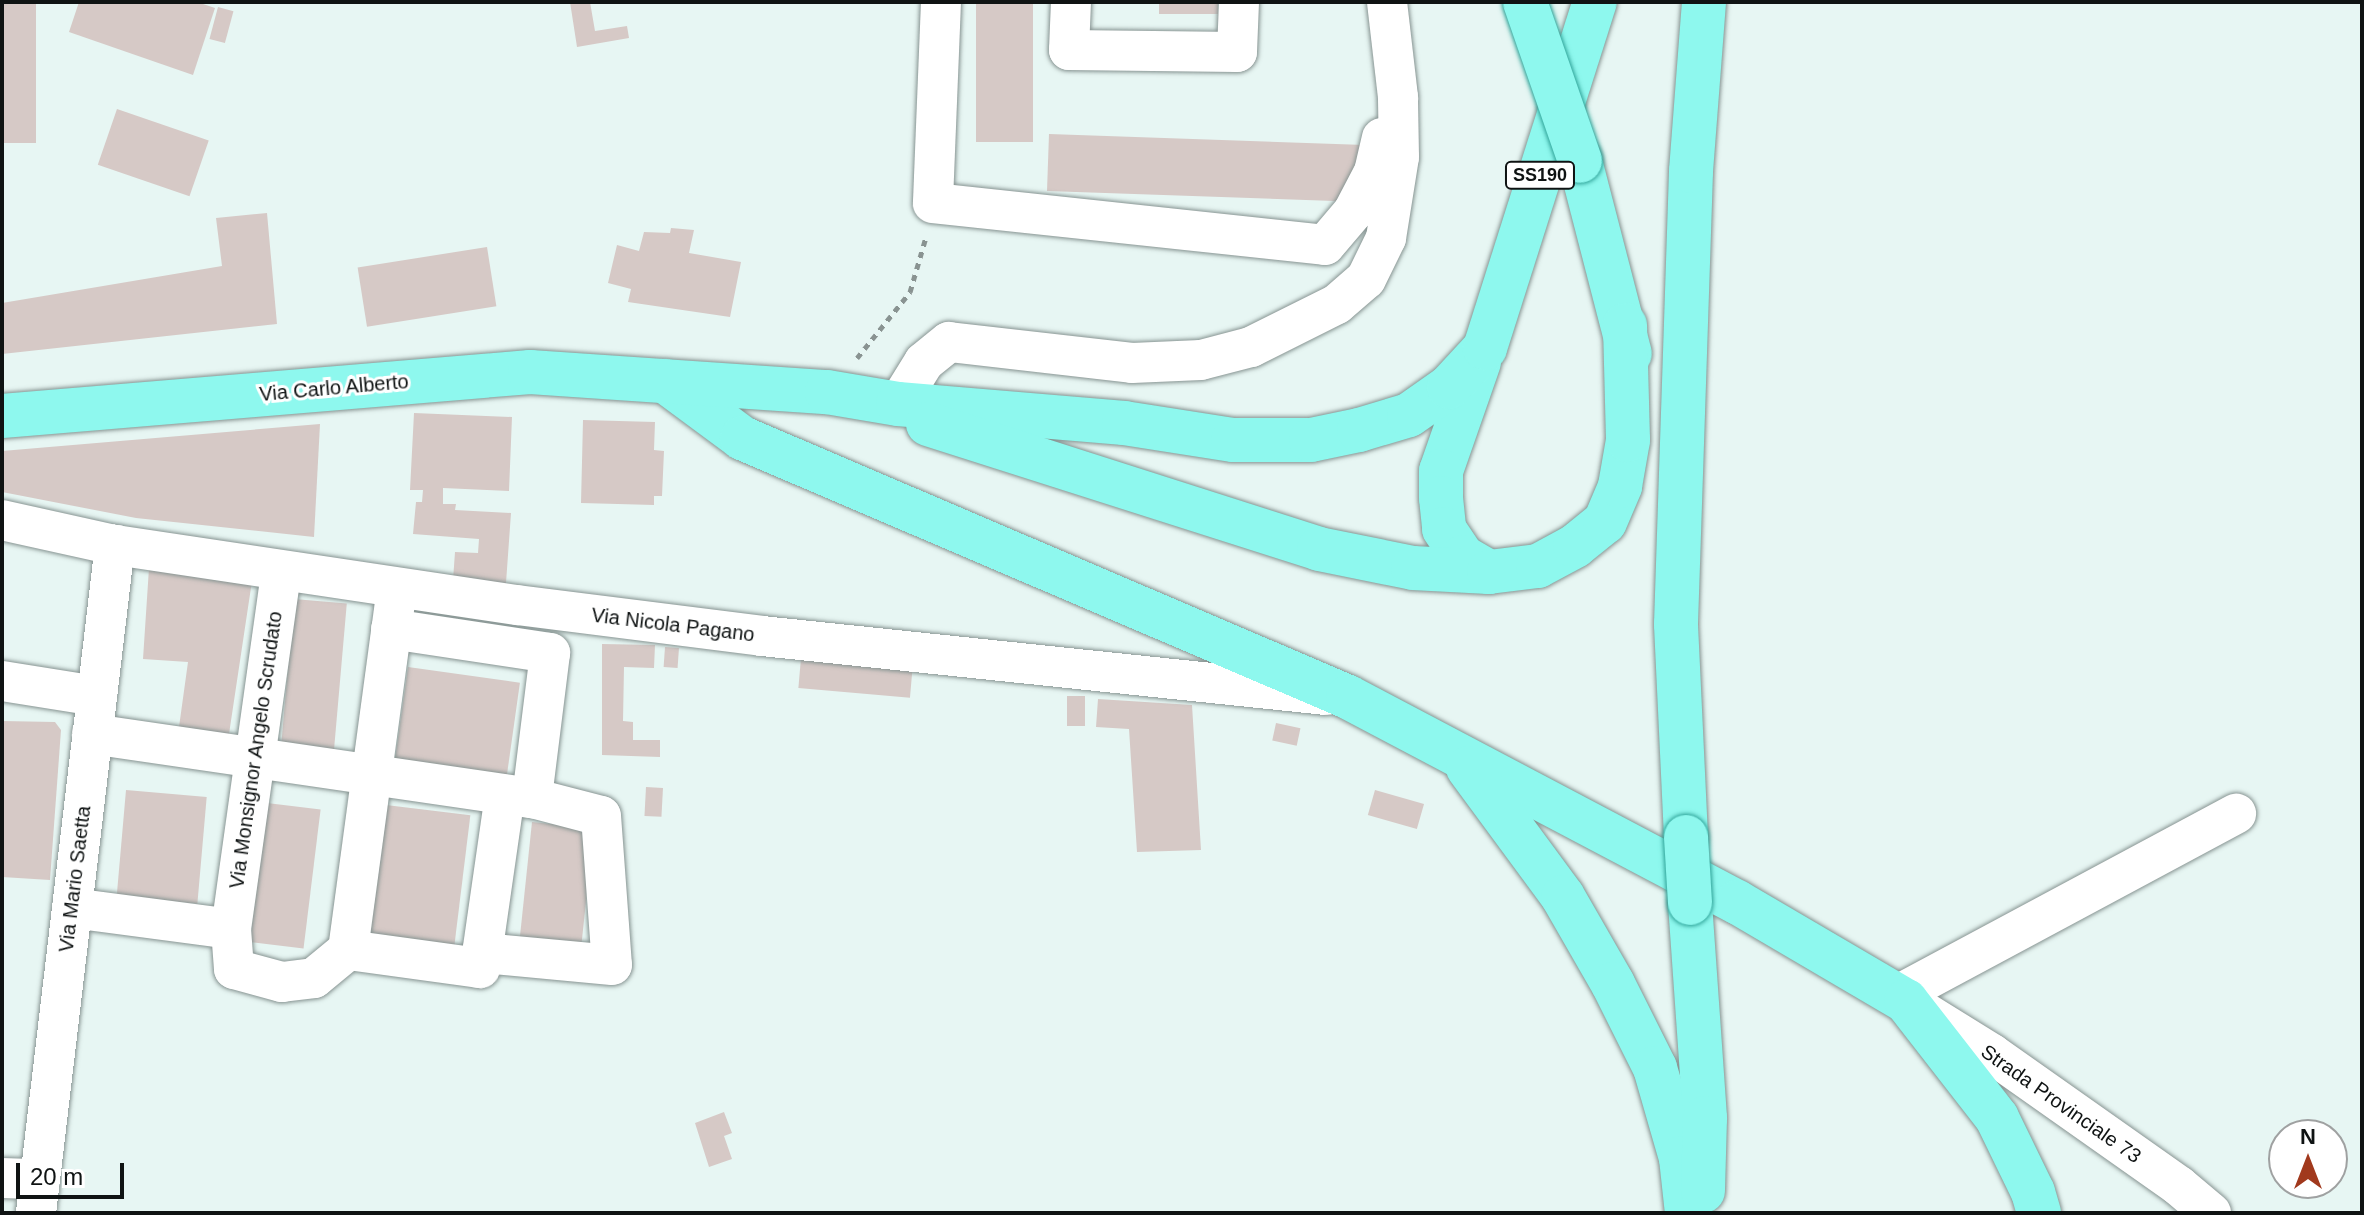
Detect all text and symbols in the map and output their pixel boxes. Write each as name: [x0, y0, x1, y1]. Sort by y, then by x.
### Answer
road number: SS190: [1504, 161, 1576, 189]
street label: Via Carlo Alberto: [258, 369, 410, 407]
street label: Via Nicola Pagano: [590, 603, 756, 647]
street label: Via Monsignor Angelo Scrudato: [225, 609, 287, 891]
street label: Via Mario Saetta: [54, 804, 96, 954]
street label: Strada Provinciale 73: [1976, 1040, 2146, 1168]
north arrow: [2268, 1119, 2348, 1199]
text: N: [2300, 1124, 2316, 1149]
scale bar: [20, 1147, 128, 1197]
text: 20 m: [30, 1163, 83, 1190]

